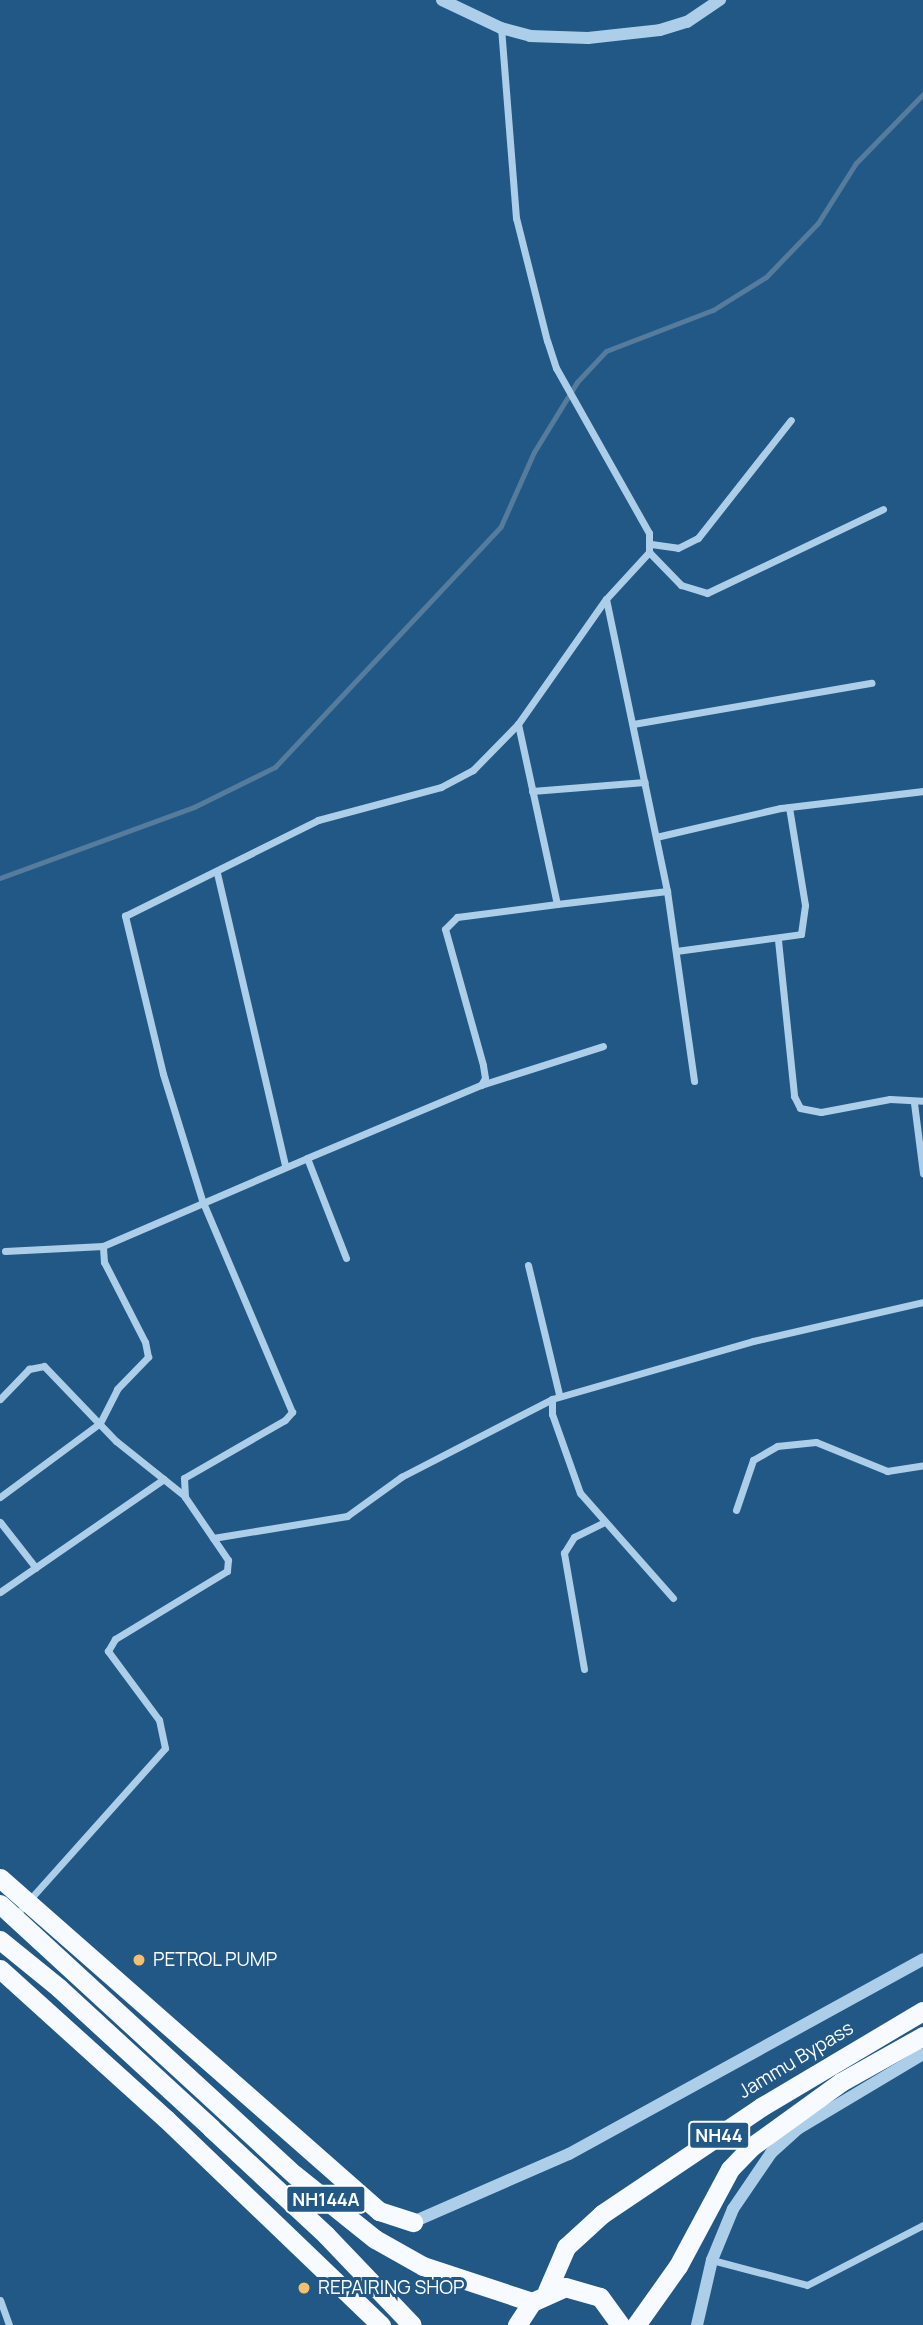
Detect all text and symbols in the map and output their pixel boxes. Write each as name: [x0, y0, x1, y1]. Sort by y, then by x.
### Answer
place label: PETROL PUMP: [153, 1949, 278, 1971]
marker: PETROL PUMP: [131, 1952, 147, 1968]
street label: Jammu Bypass: [734, 2017, 858, 2103]
road number: NH44: [688, 2120, 750, 2150]
road number: NH144A: [284, 2185, 368, 2214]
place label: REPAIRING SHOP: [318, 2277, 464, 2299]
marker: REPAIRING SHOP: [296, 2280, 312, 2296]

